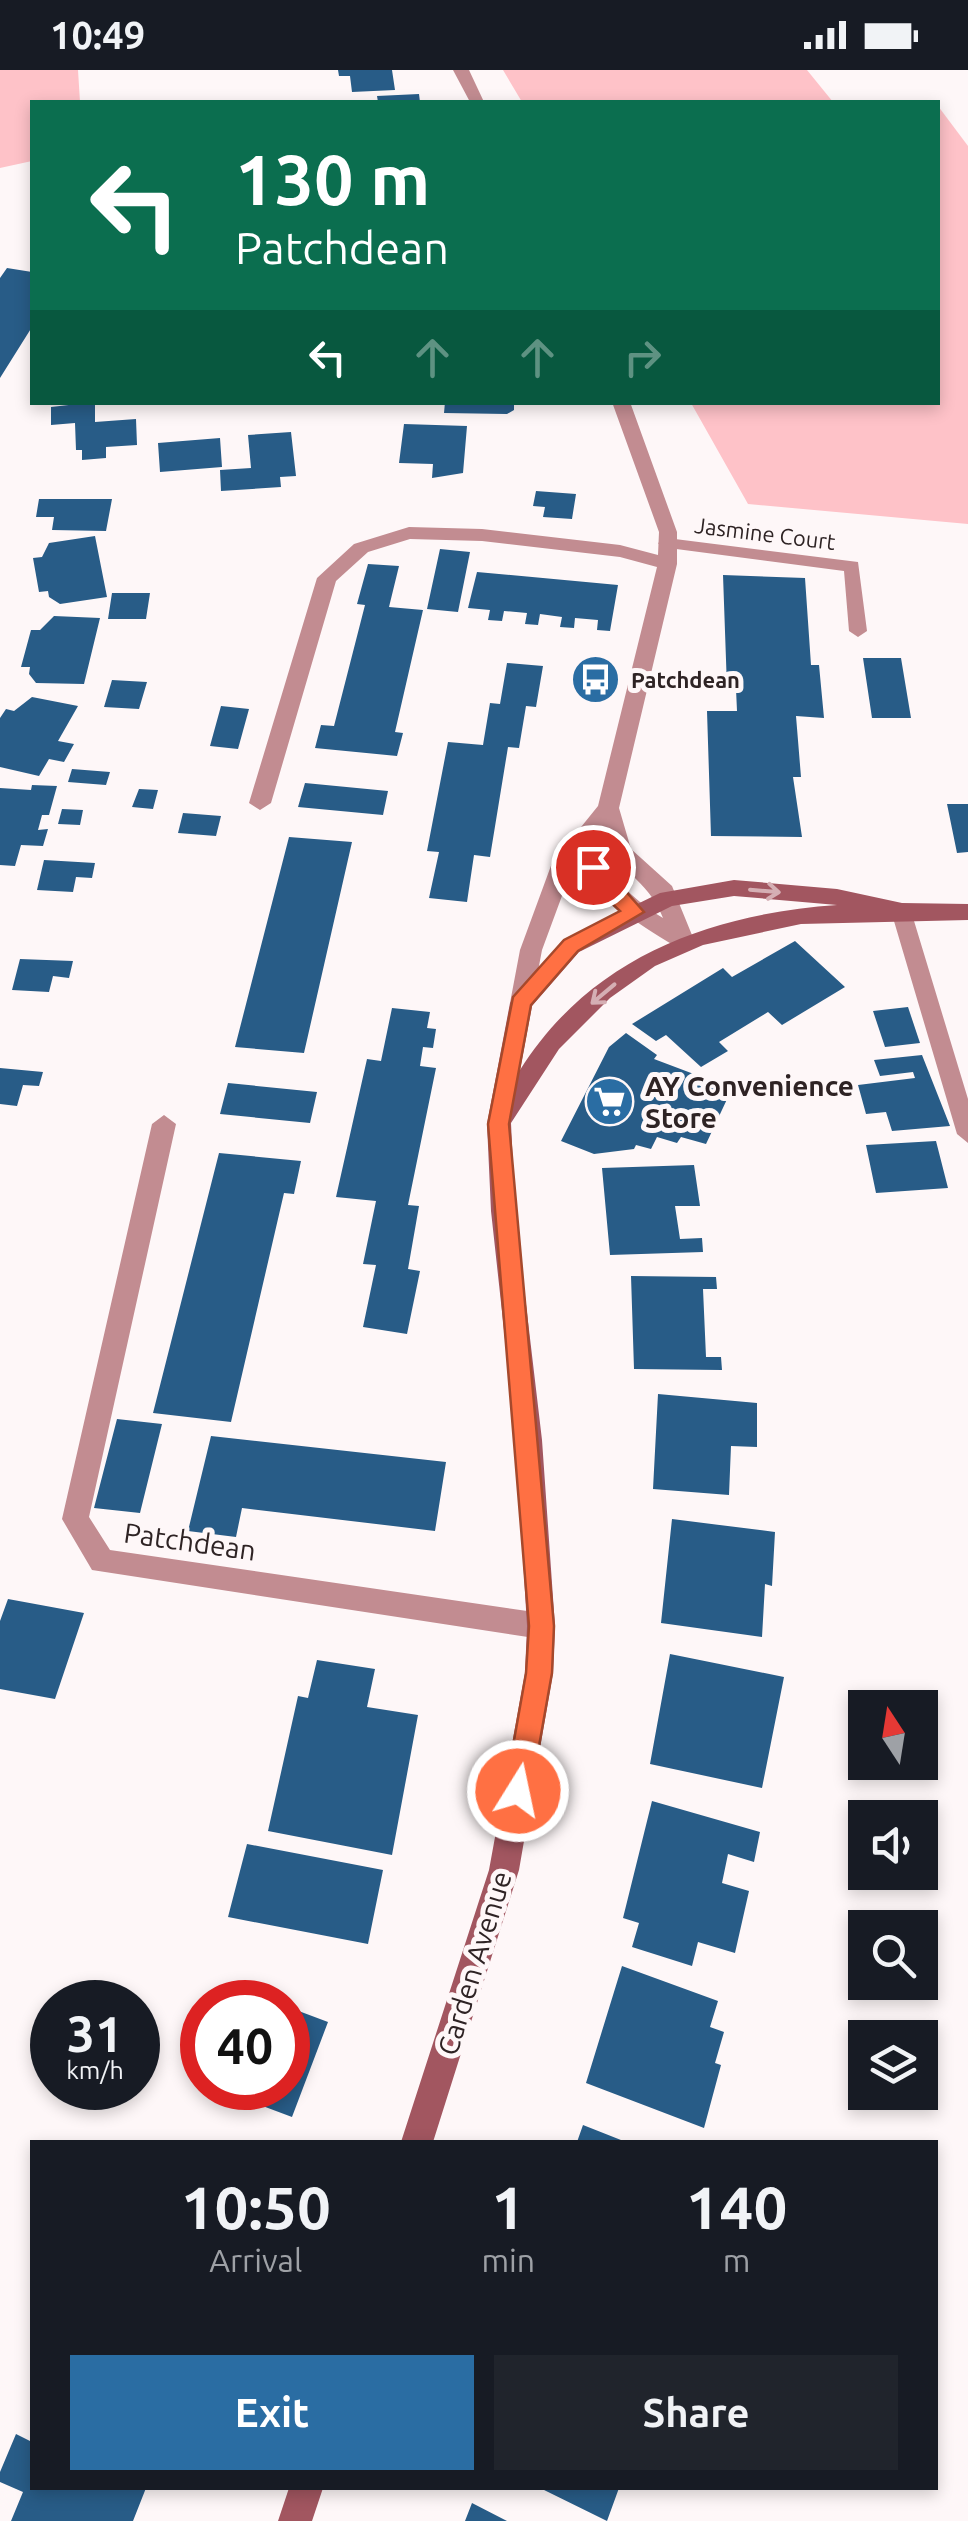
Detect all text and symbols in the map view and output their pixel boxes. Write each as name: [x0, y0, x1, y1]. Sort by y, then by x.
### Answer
text: 10:49: [50, 14, 145, 56]
icon: left: [70, 140, 200, 270]
text: 130 m: [235, 140, 430, 218]
text: Patchdean: [235, 222, 449, 273]
icon: left: [300, 330, 355, 385]
icon: ahead: [405, 330, 460, 385]
icon: ahead: [510, 330, 565, 385]
icon: right: [615, 330, 670, 385]
street label: Jasmine Court: [693, 512, 837, 554]
bus stop icon: Patchdean: [570, 653, 622, 705]
place label: Patchdean: [631, 667, 740, 692]
pin: [551, 825, 636, 910]
icon: arrive: [566, 840, 621, 895]
one-way arrow: [748, 881, 780, 900]
one-way arrow: [590, 983, 616, 1005]
place label: AY Convenience Store: [645, 1070, 854, 1133]
supermarket icon: AY Convenience Store: [584, 1075, 636, 1127]
street label: Patchdean: [122, 1516, 258, 1566]
north arrow: [848, 1690, 938, 1780]
map controls: [848, 1690, 938, 2110]
position arrow: [466, 1739, 570, 1843]
button: sound: [848, 1800, 938, 1890]
street label: Carden Avenue: [431, 1867, 517, 2059]
button: search: [848, 1910, 938, 2000]
speed limit sign: 40: [180, 1980, 310, 2110]
text: 31: [67, 2005, 123, 2061]
button: layers: [848, 2020, 938, 2110]
text: km/h: [66, 2056, 124, 2084]
text: 10:50: [181, 2173, 331, 2240]
text: 1: [491, 2173, 525, 2240]
text: 140: [686, 2173, 787, 2240]
text: Arrival: [209, 2242, 302, 2278]
text: min: [481, 2242, 535, 2278]
text: m: [723, 2242, 750, 2278]
button: Exit: [70, 2355, 474, 2470]
button: Share: [494, 2355, 898, 2470]

